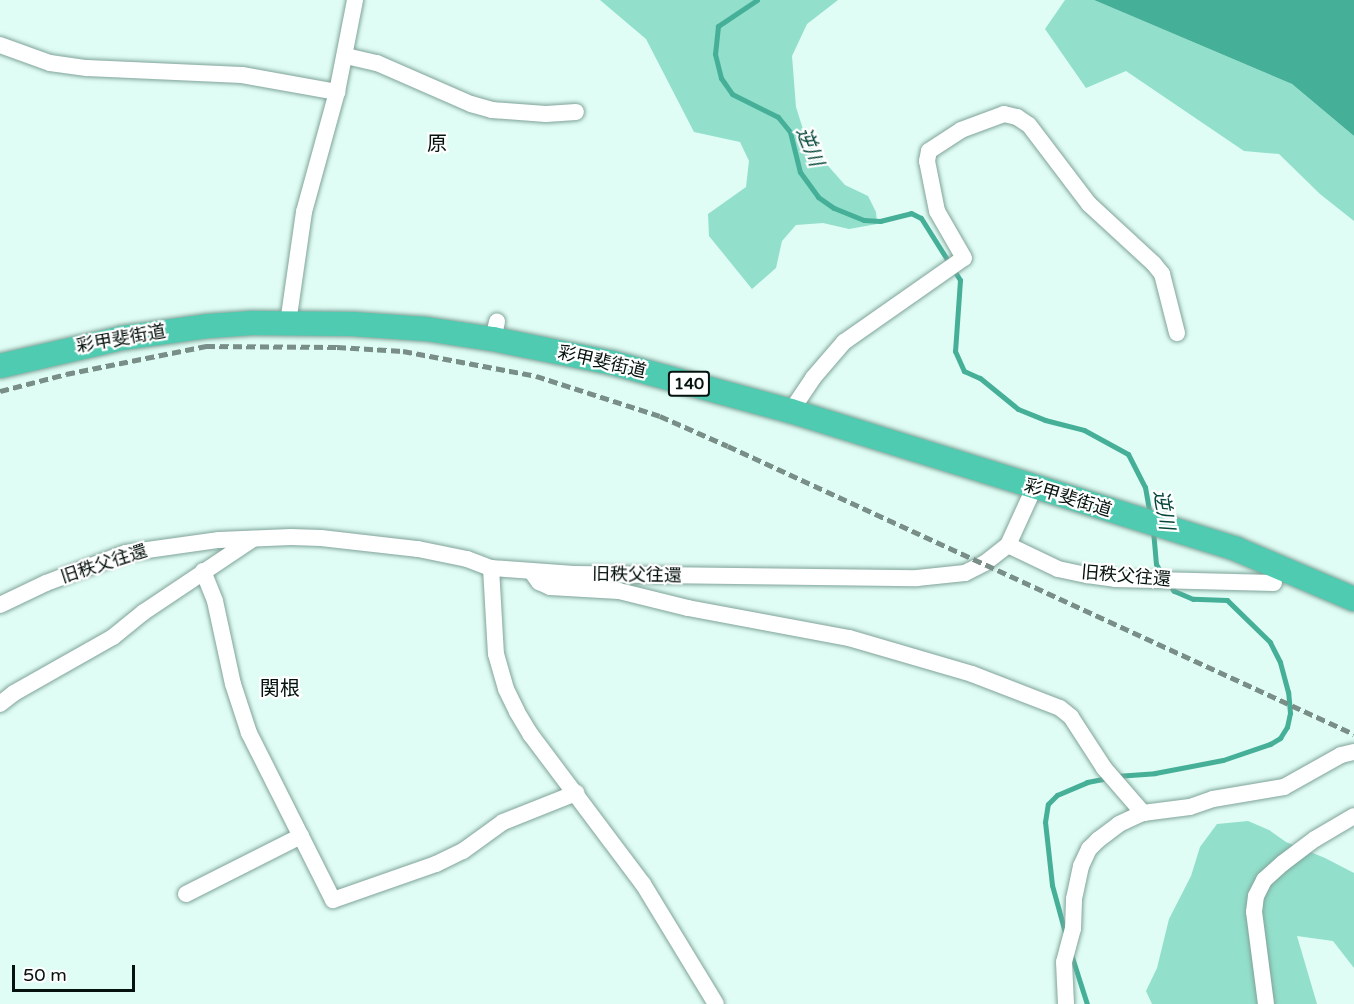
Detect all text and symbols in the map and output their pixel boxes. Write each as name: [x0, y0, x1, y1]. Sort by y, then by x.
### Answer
water label: 逆川: [790, 124, 828, 170]
district label: 原: [427, 132, 447, 156]
street label: 彩甲斐街道: [75, 321, 167, 357]
street label: 彩甲斐街道: [556, 341, 648, 383]
road number: 140: [666, 371, 712, 397]
street label: 彩甲斐街道: [1022, 475, 1114, 521]
water label: 逆川: [1148, 488, 1178, 532]
street label: 旧秩父往還: [58, 540, 150, 588]
street label: 旧秩父往還: [1080, 561, 1172, 591]
street label: 旧秩父往還: [592, 563, 682, 587]
district label: 関根: [260, 677, 300, 701]
scale bar: [15, 953, 138, 991]
text: 50 m: [23, 964, 67, 986]

